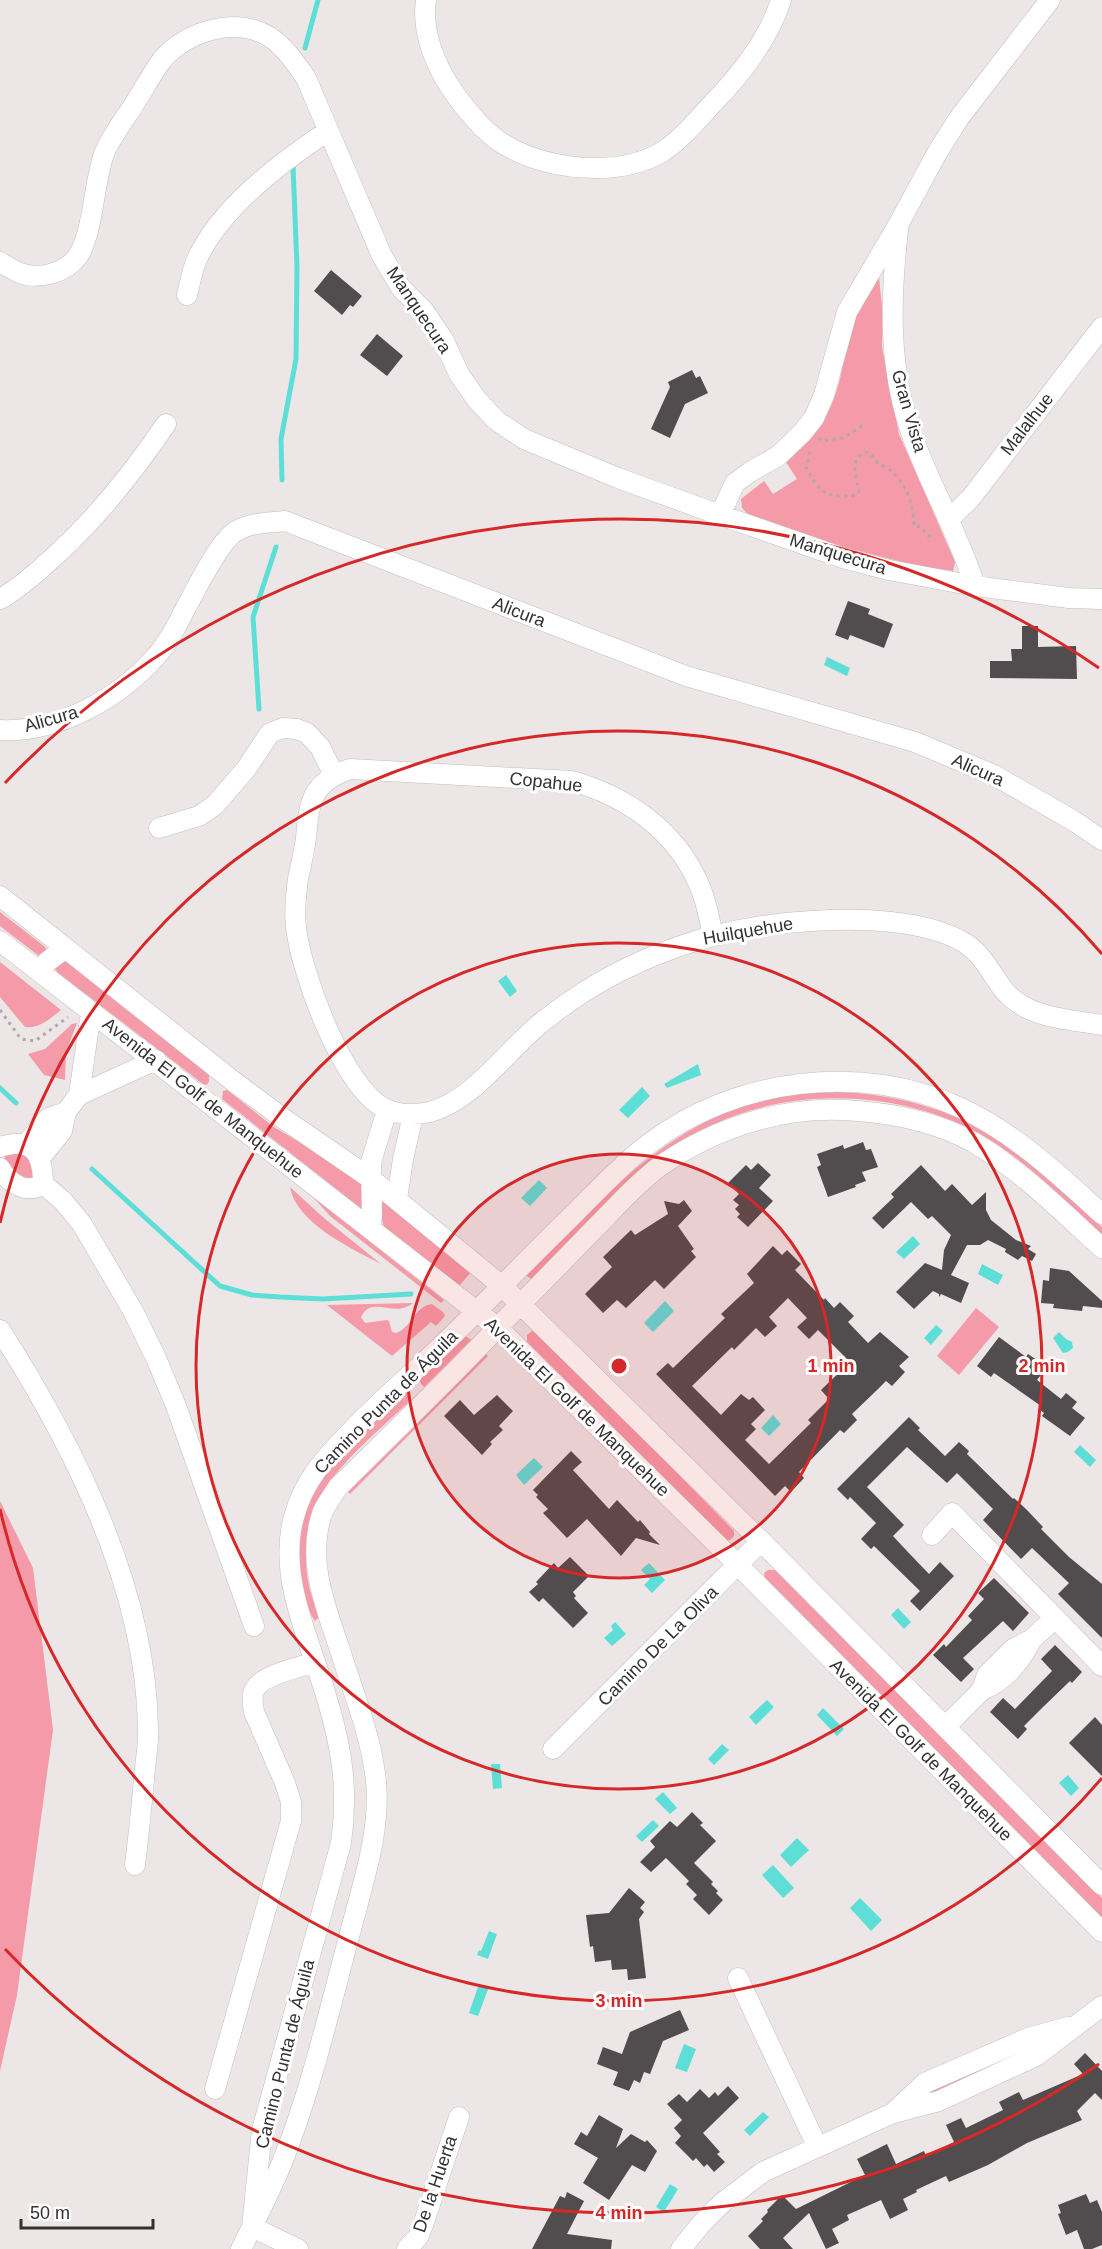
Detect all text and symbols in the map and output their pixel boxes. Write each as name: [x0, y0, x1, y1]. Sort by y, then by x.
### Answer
street label: Manquecura: [383, 263, 456, 358]
street label: Gran Vista: [888, 368, 931, 455]
street label: Malalhue: [997, 389, 1057, 459]
street label: Manquecura: [787, 530, 890, 578]
street label: Alicura: [490, 593, 549, 632]
street label: Alicura: [22, 702, 81, 736]
street label: Alicura: [949, 750, 1008, 791]
street label: Copahue: [509, 768, 583, 796]
street label: Huilquehue: [701, 913, 795, 949]
street label: Avenida El Golf de Manquehue: [99, 1014, 307, 1182]
street label: Avenida El Golf de Manquehue: [481, 1313, 673, 1501]
street label: Camino Punta de Águila: [310, 1326, 462, 1478]
centre of rings: [609, 1356, 629, 1376]
text: 1 min: [807, 1356, 855, 1376]
text: 2 min: [1018, 1356, 1066, 1376]
street label: Camino De La Oliva: [594, 1581, 723, 1710]
street label: Avenida El Golf de Manquehue: [826, 1655, 1016, 1845]
street label: Camino Punta de Águila: [252, 1956, 318, 2151]
text: 3 min: [595, 1991, 643, 2011]
street label: De la Huerta: [409, 2132, 461, 2235]
scale bar: [21, 2192, 153, 2230]
text: 50 m: [30, 2203, 70, 2223]
text: 4 min: [595, 2203, 643, 2223]

